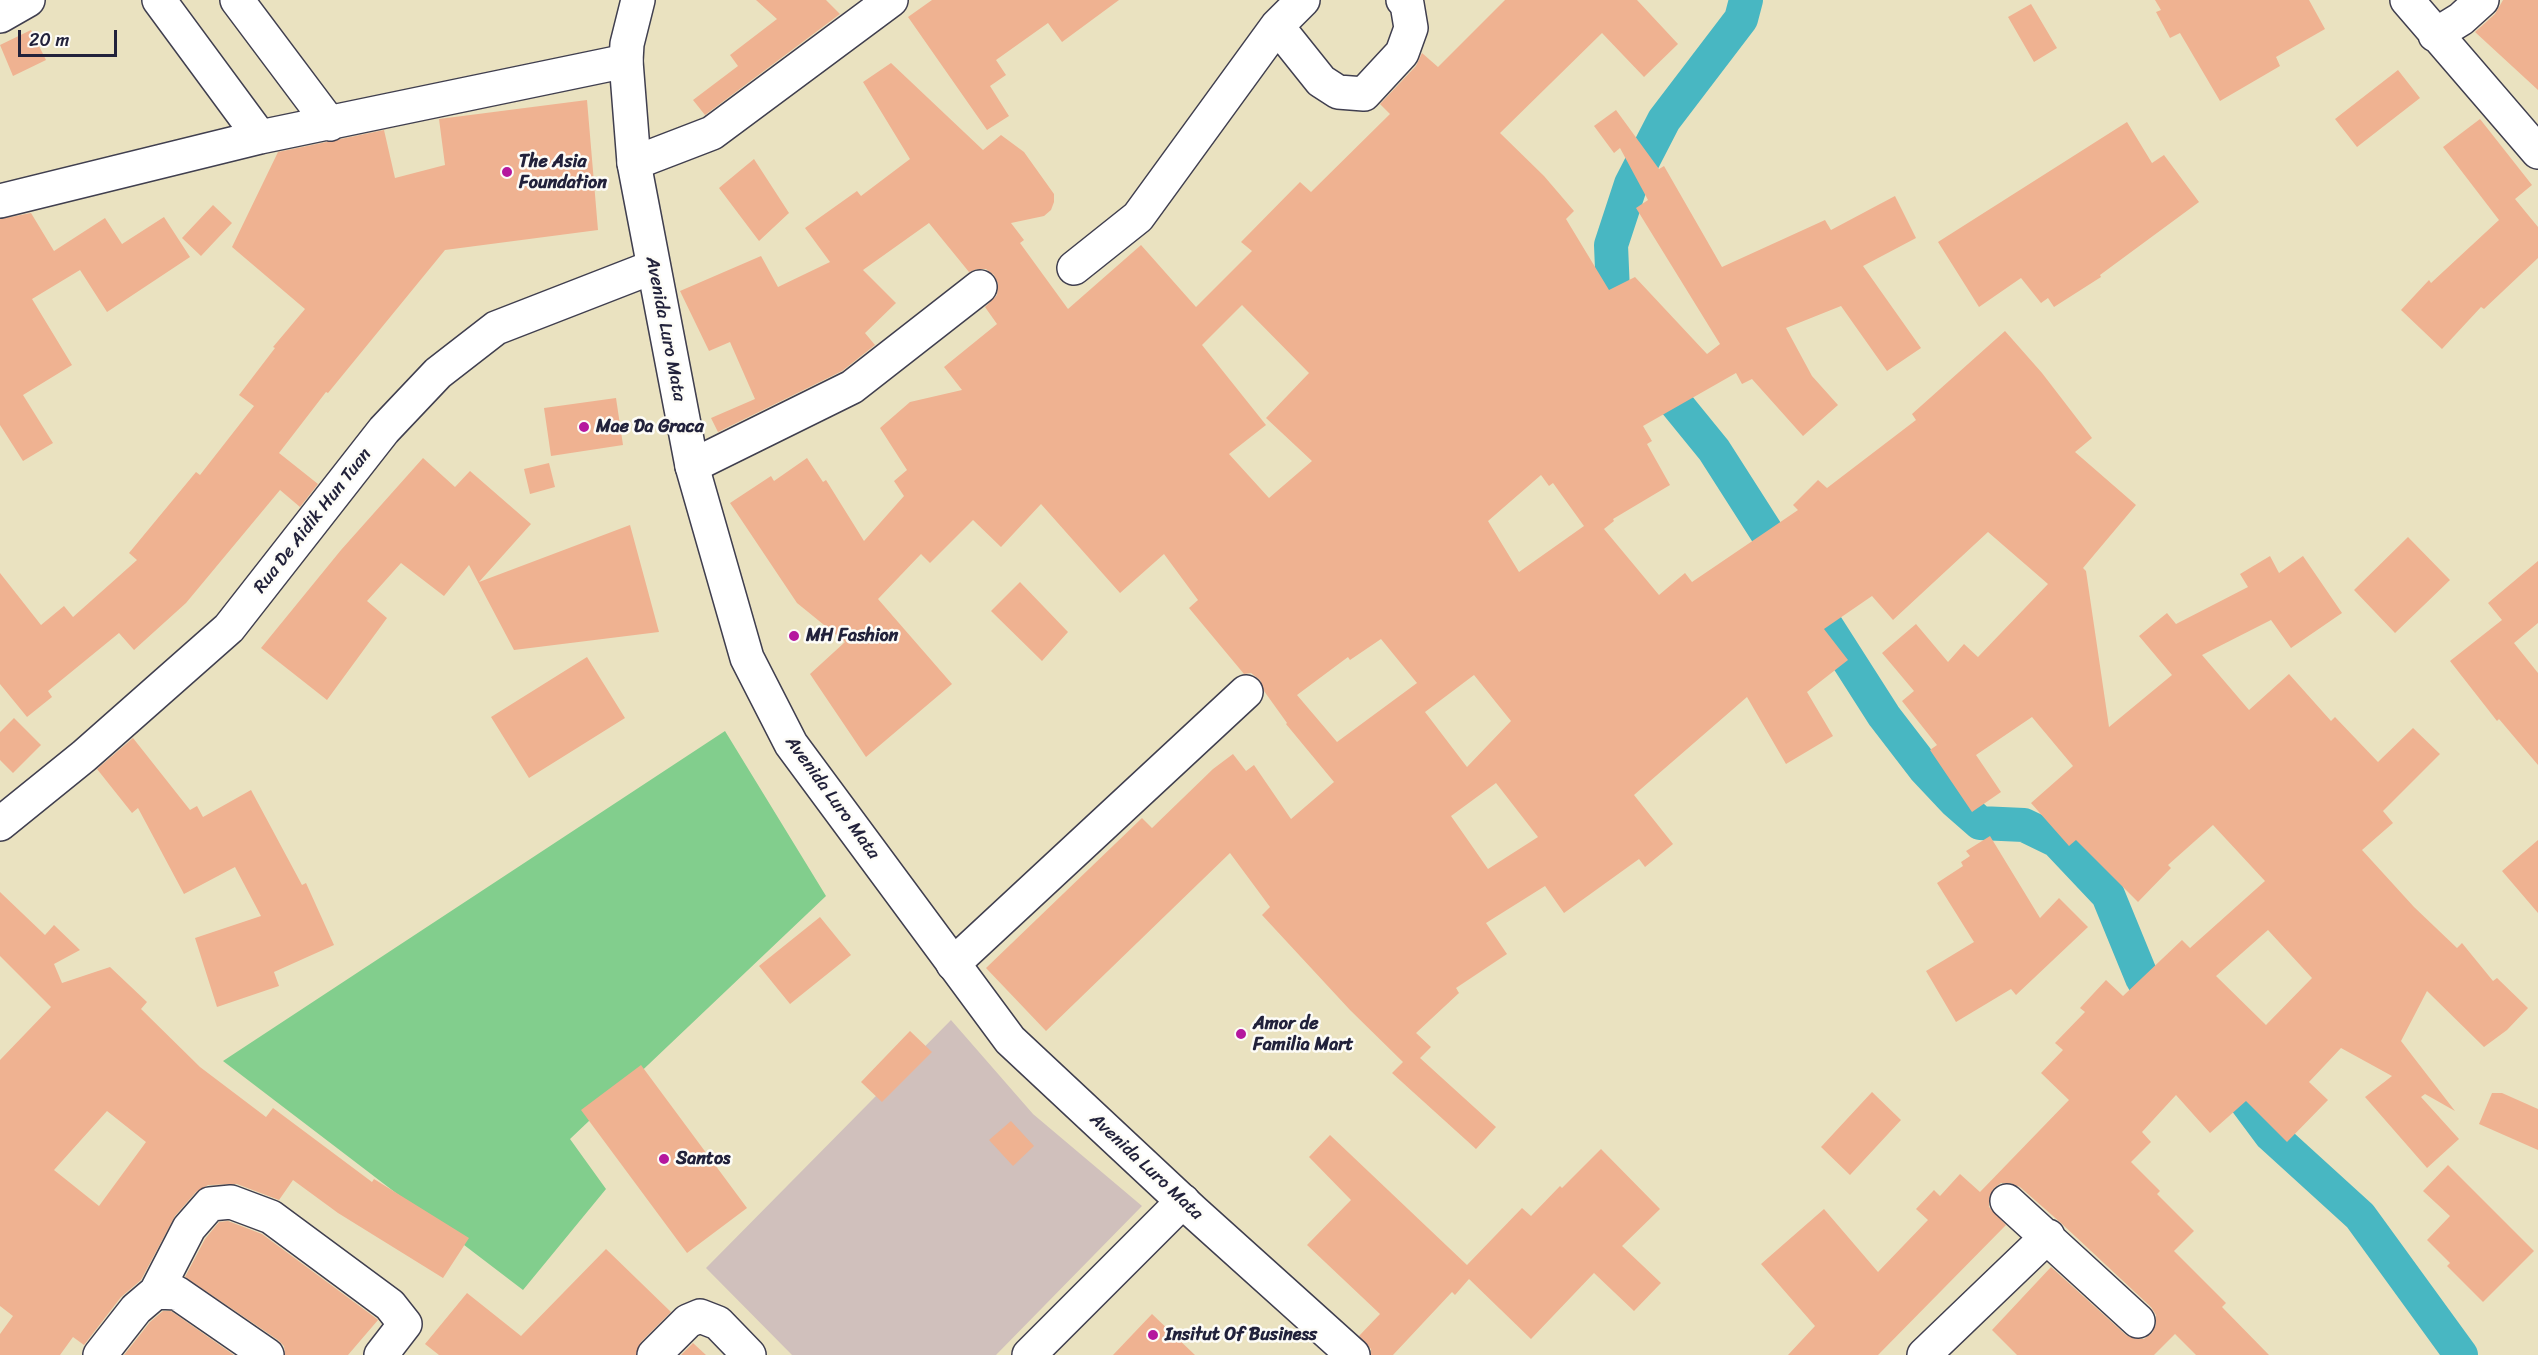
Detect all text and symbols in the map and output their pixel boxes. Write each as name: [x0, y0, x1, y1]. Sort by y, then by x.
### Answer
scale bar: [21, 18, 120, 56]
text: 20 m: [29, 24, 69, 56]
place label: The Asia Foundation: [519, 151, 607, 194]
marker: The Asia Foundation: [500, 165, 514, 179]
street label: Avenida Luro Mata: [640, 255, 690, 403]
place label: Mae Da Graca: [596, 416, 704, 438]
marker: Mae Da Graca: [577, 420, 591, 434]
street label: Rua De Aidik Hun Tuan: [250, 444, 376, 598]
place label: MH Fashion: [806, 625, 898, 647]
marker: MH Fashion: [787, 629, 801, 643]
street label: Avenida Luro Mata: [780, 732, 884, 864]
place label: Amor de Familia Mart: [1253, 1013, 1353, 1056]
marker: Amor de Familia Mart: [1234, 1027, 1248, 1041]
street label: Avenida Luro Mata: [1085, 1109, 1207, 1225]
place label: Santos: [676, 1148, 730, 1170]
marker: Santos: [657, 1152, 671, 1166]
place label: Insitut Of Business: [1165, 1324, 1317, 1346]
marker: Insitut Of Business: [1146, 1328, 1160, 1342]

